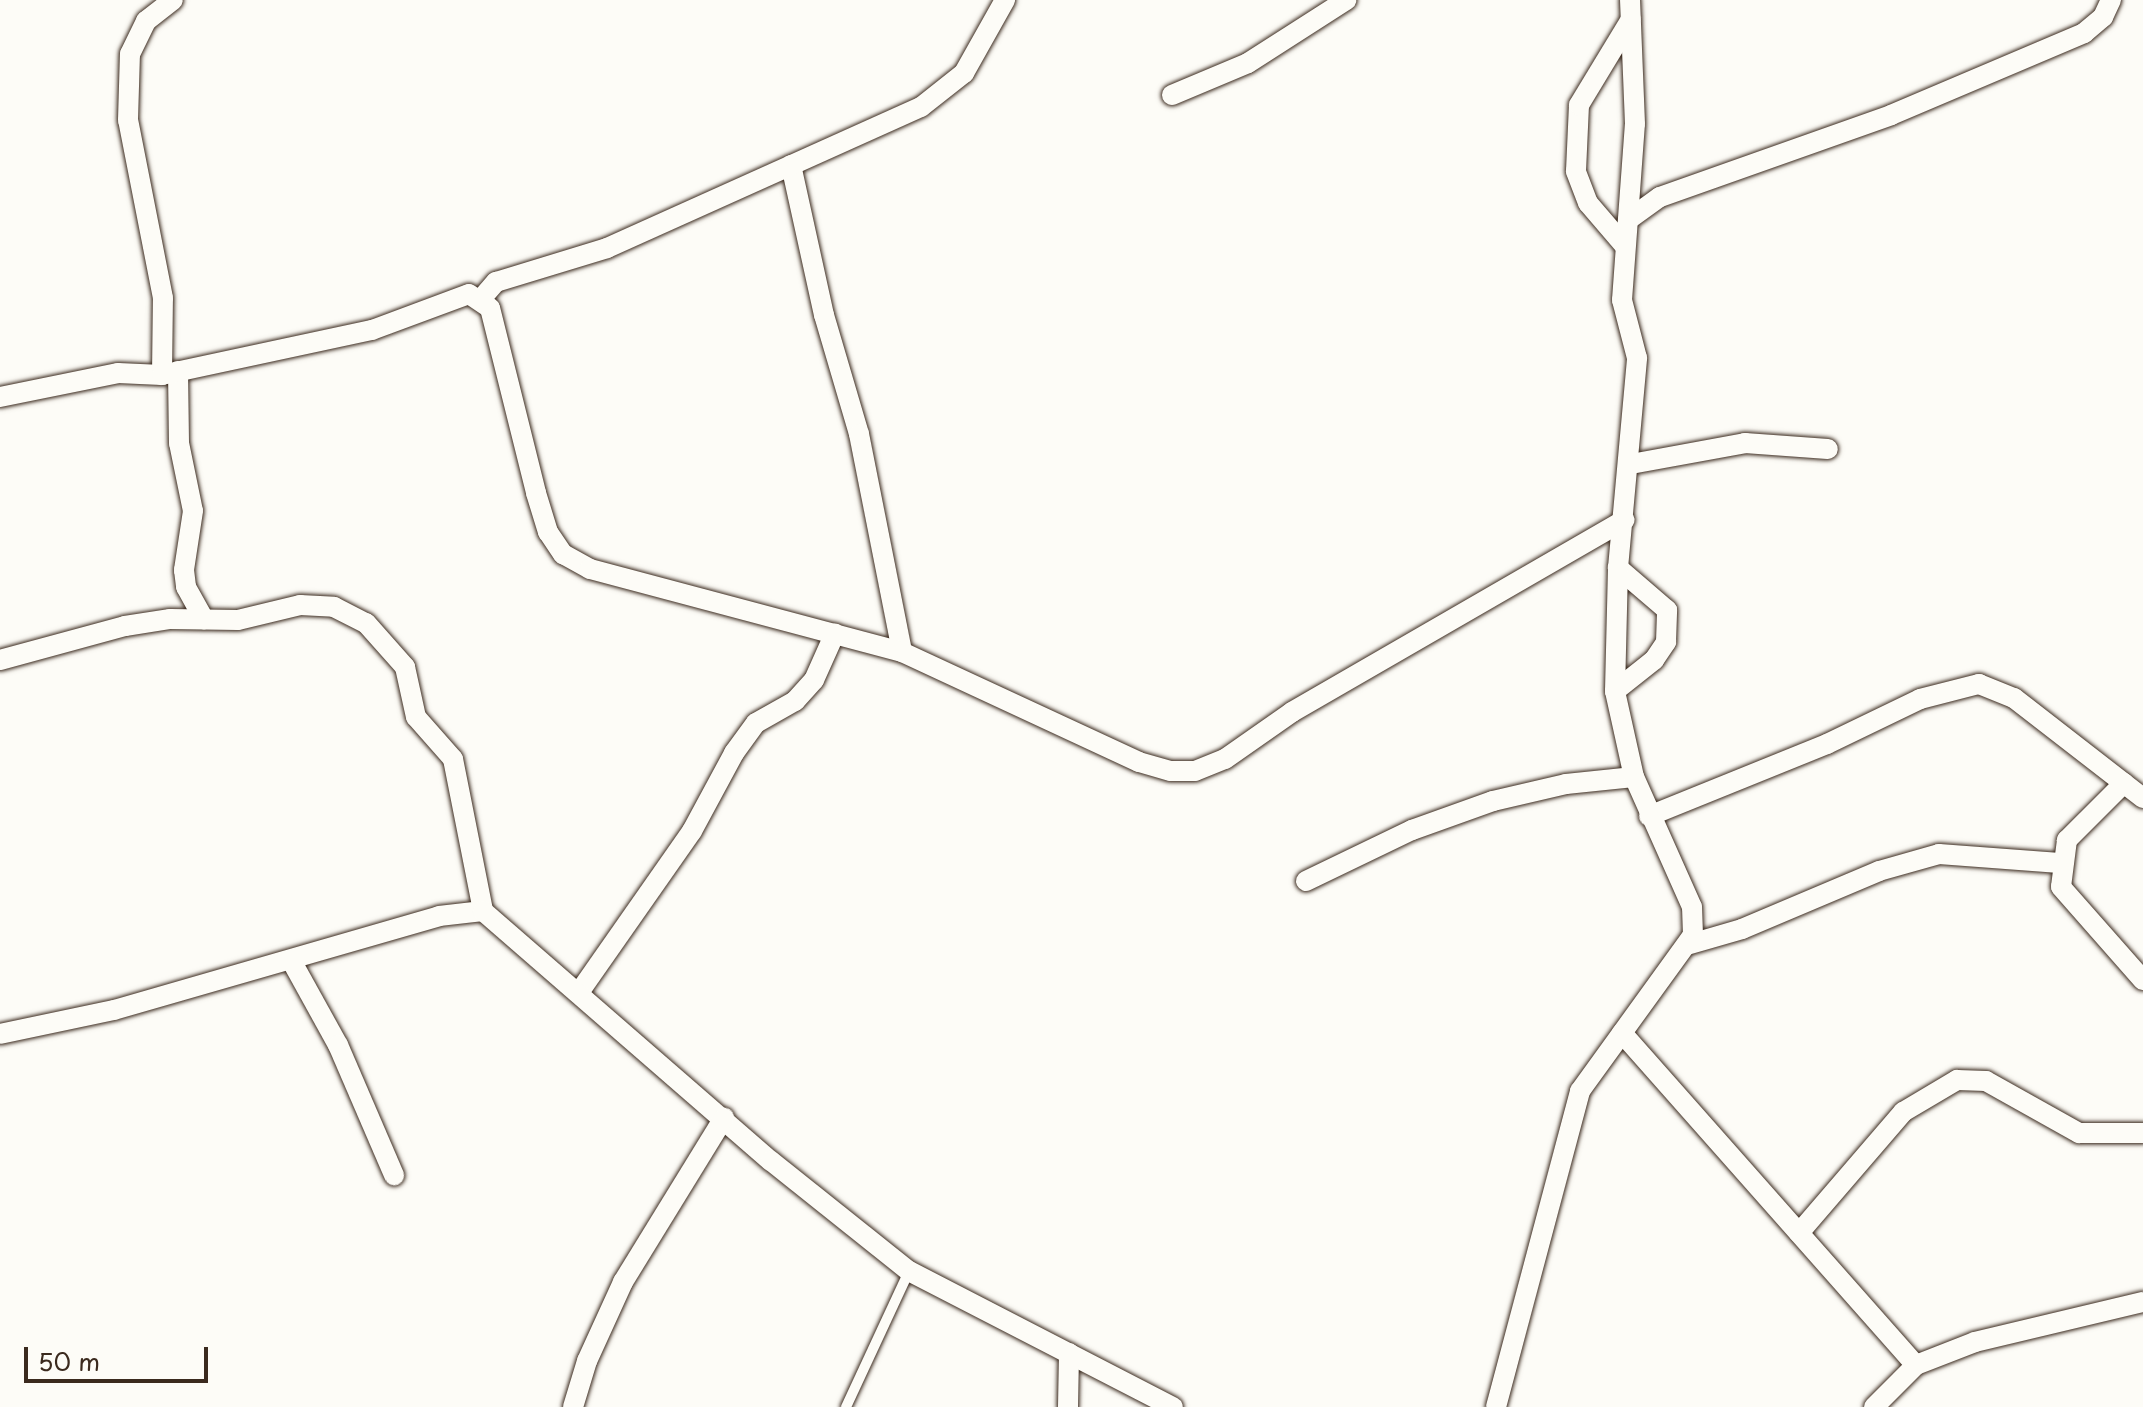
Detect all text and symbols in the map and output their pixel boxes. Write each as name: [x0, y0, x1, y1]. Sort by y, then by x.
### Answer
scale bar: [28, 1331, 212, 1381]
text: 50 m: [38, 1343, 100, 1379]

